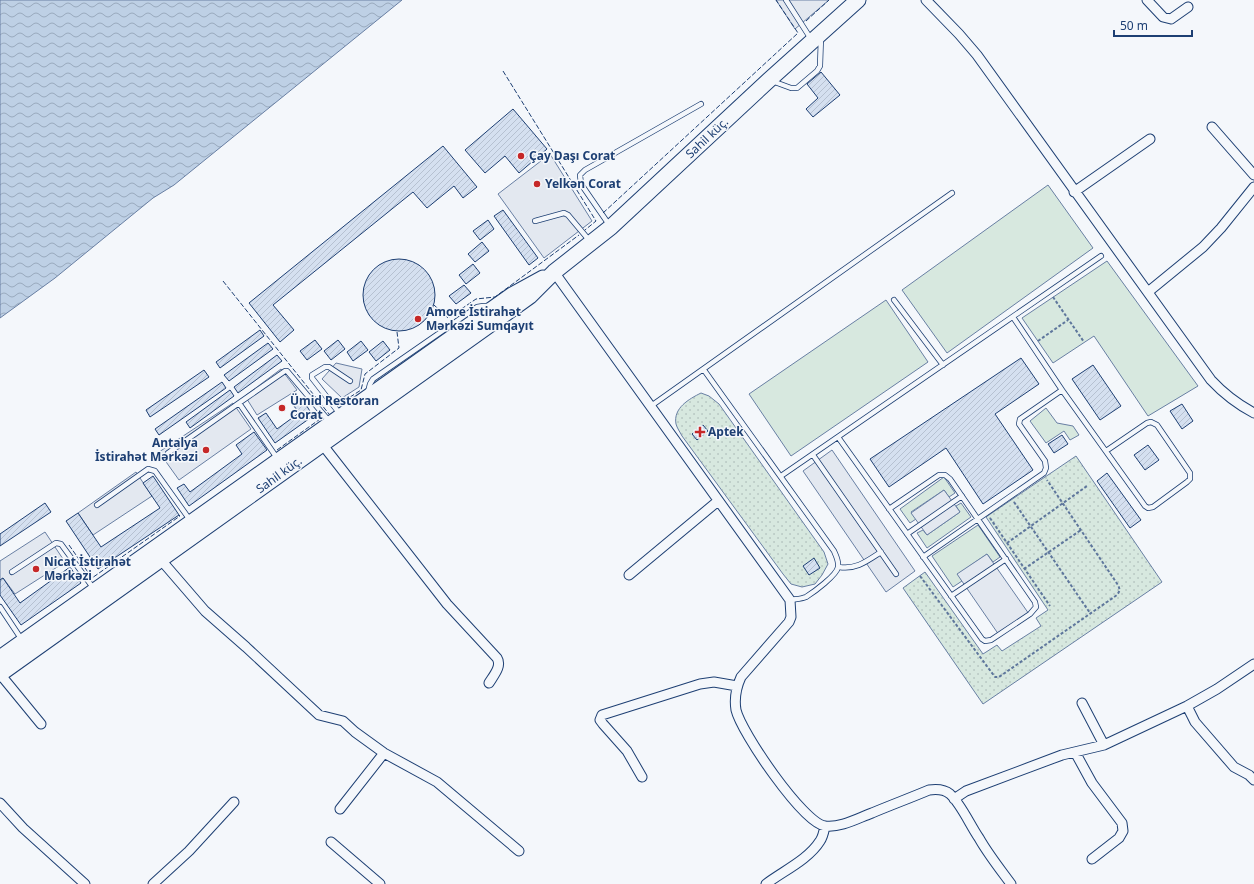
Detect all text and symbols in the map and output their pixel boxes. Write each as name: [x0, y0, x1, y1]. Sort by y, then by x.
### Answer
scale bar: [1114, 12, 1192, 38]
text: 50 m: [1120, 17, 1148, 34]
street label: Sahil küç.: [682, 113, 732, 162]
place label: Çay Daşı Corat: [529, 147, 615, 164]
marker: Çay Daşı Corat: [516, 151, 526, 161]
place label: Yelkən Corat: [545, 175, 621, 192]
marker: Yelkən Corat: [532, 179, 542, 189]
place label: Amore İstirahət Mərkəzi Sumqayıt: [426, 303, 534, 334]
marker: Amore İstirahət Mərkəzi Sumqayıt: [413, 314, 423, 324]
place label: Ümid Restoran Corat: [290, 392, 379, 423]
marker: Ümid Restoran Corat: [277, 403, 287, 413]
place label: Aptek: [708, 423, 744, 440]
marker: Aptek: [695, 427, 705, 437]
place label: Antalya İstirahət Mərkəzi: [95, 434, 198, 465]
marker: Antalya İstirahət Mərkəzi: [201, 445, 211, 455]
street label: Sahil küç.: [252, 452, 305, 497]
place label: Nicat İstirahət Mərkəzi: [44, 553, 131, 584]
marker: Nicat İstirahət Mərkəzi: [31, 564, 41, 574]

